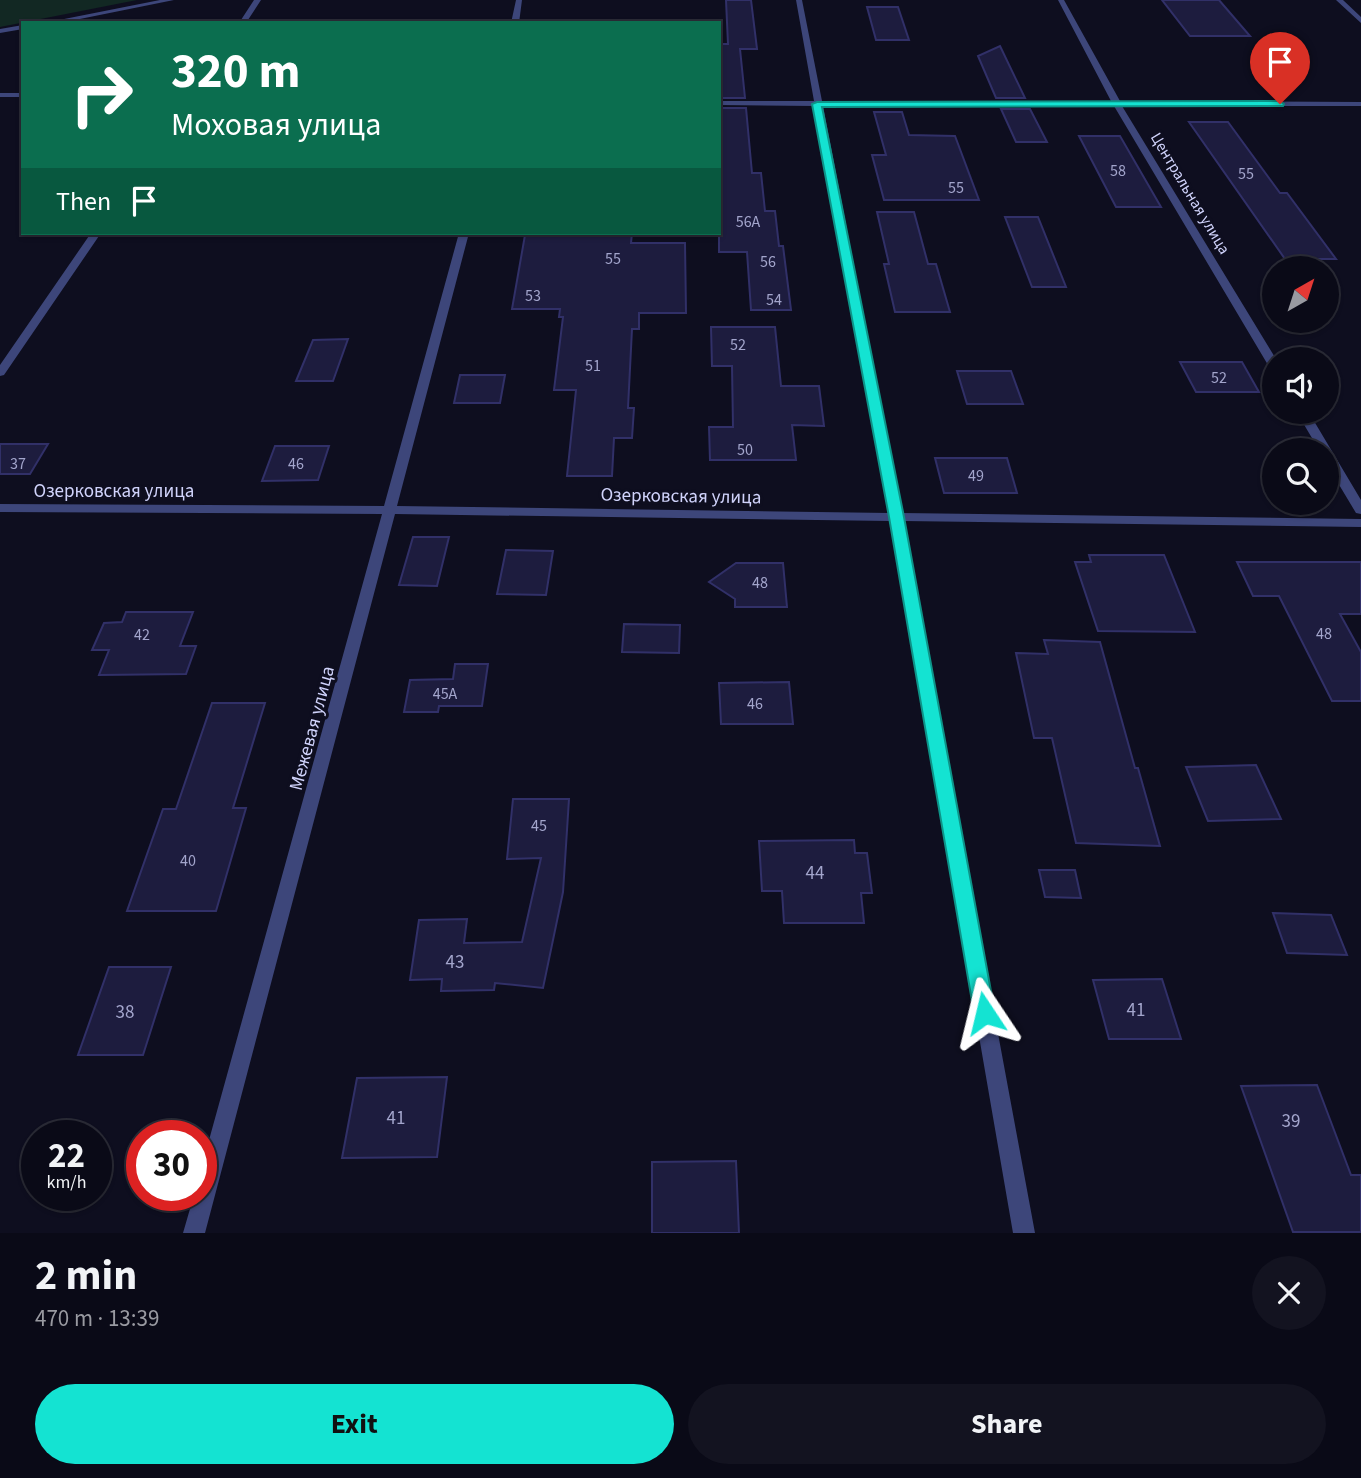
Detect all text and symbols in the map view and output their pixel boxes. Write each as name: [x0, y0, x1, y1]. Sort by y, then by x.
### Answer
pin: [1250, 32, 1310, 104]
text: 320 m: [171, 37, 300, 107]
icon: arrive: [1261, 43, 1299, 81]
icon: right: [56, 49, 147, 140]
text: Моховая улица: [171, 102, 381, 148]
street label: Центральная улица: [1145, 129, 1235, 258]
house number: 58: [1110, 160, 1126, 182]
house number: 55: [1238, 163, 1254, 185]
house number: 55: [948, 177, 964, 199]
icon: arrive: [125, 182, 163, 220]
text: Then: [56, 183, 111, 220]
house number: 56А: [736, 211, 761, 233]
house number: 55: [605, 248, 621, 270]
house number: 56: [760, 251, 776, 273]
north arrow: [1262, 256, 1339, 332]
map controls: [1262, 256, 1339, 515]
house number: 53: [525, 285, 541, 307]
house number: 54: [766, 289, 782, 311]
house number: 52: [730, 334, 746, 356]
button: sound: [1262, 347, 1339, 424]
house number: 51: [585, 355, 601, 377]
house number: 52: [1211, 367, 1227, 389]
button: search: [1262, 438, 1339, 515]
house number: 50: [737, 439, 753, 461]
house number: 37: [10, 453, 26, 475]
house number: 46: [288, 453, 304, 475]
house number: 49: [968, 465, 984, 487]
street label: Озерковская улица: [34, 478, 194, 505]
street label: Озерковская улица: [600, 482, 762, 511]
house number: 48: [752, 572, 768, 594]
house number: 48: [1316, 623, 1332, 645]
house number: 42: [134, 624, 150, 646]
street label: Межевая улица: [283, 663, 342, 794]
house number: 45А: [433, 683, 458, 705]
house number: 46: [747, 693, 763, 715]
house number: 45: [531, 815, 547, 837]
house number: 40: [180, 850, 196, 872]
house number: 44: [806, 860, 824, 887]
house number: 43: [446, 949, 464, 976]
position arrow: [948, 976, 1022, 1050]
house number: 41: [1127, 997, 1145, 1024]
house number: 38: [116, 999, 134, 1026]
house number: 41: [387, 1105, 405, 1132]
house number: 39: [1282, 1108, 1300, 1135]
speed limit sign: 30: [126, 1120, 217, 1211]
text: 22: [48, 1131, 85, 1181]
text: km/h: [47, 1170, 86, 1195]
text: 2 min: [35, 1246, 137, 1306]
button: close: [1252, 1256, 1326, 1330]
text: 470 m · 13:39: [35, 1302, 159, 1335]
button: Exit: [35, 1384, 674, 1464]
button: Share: [688, 1384, 1326, 1464]

